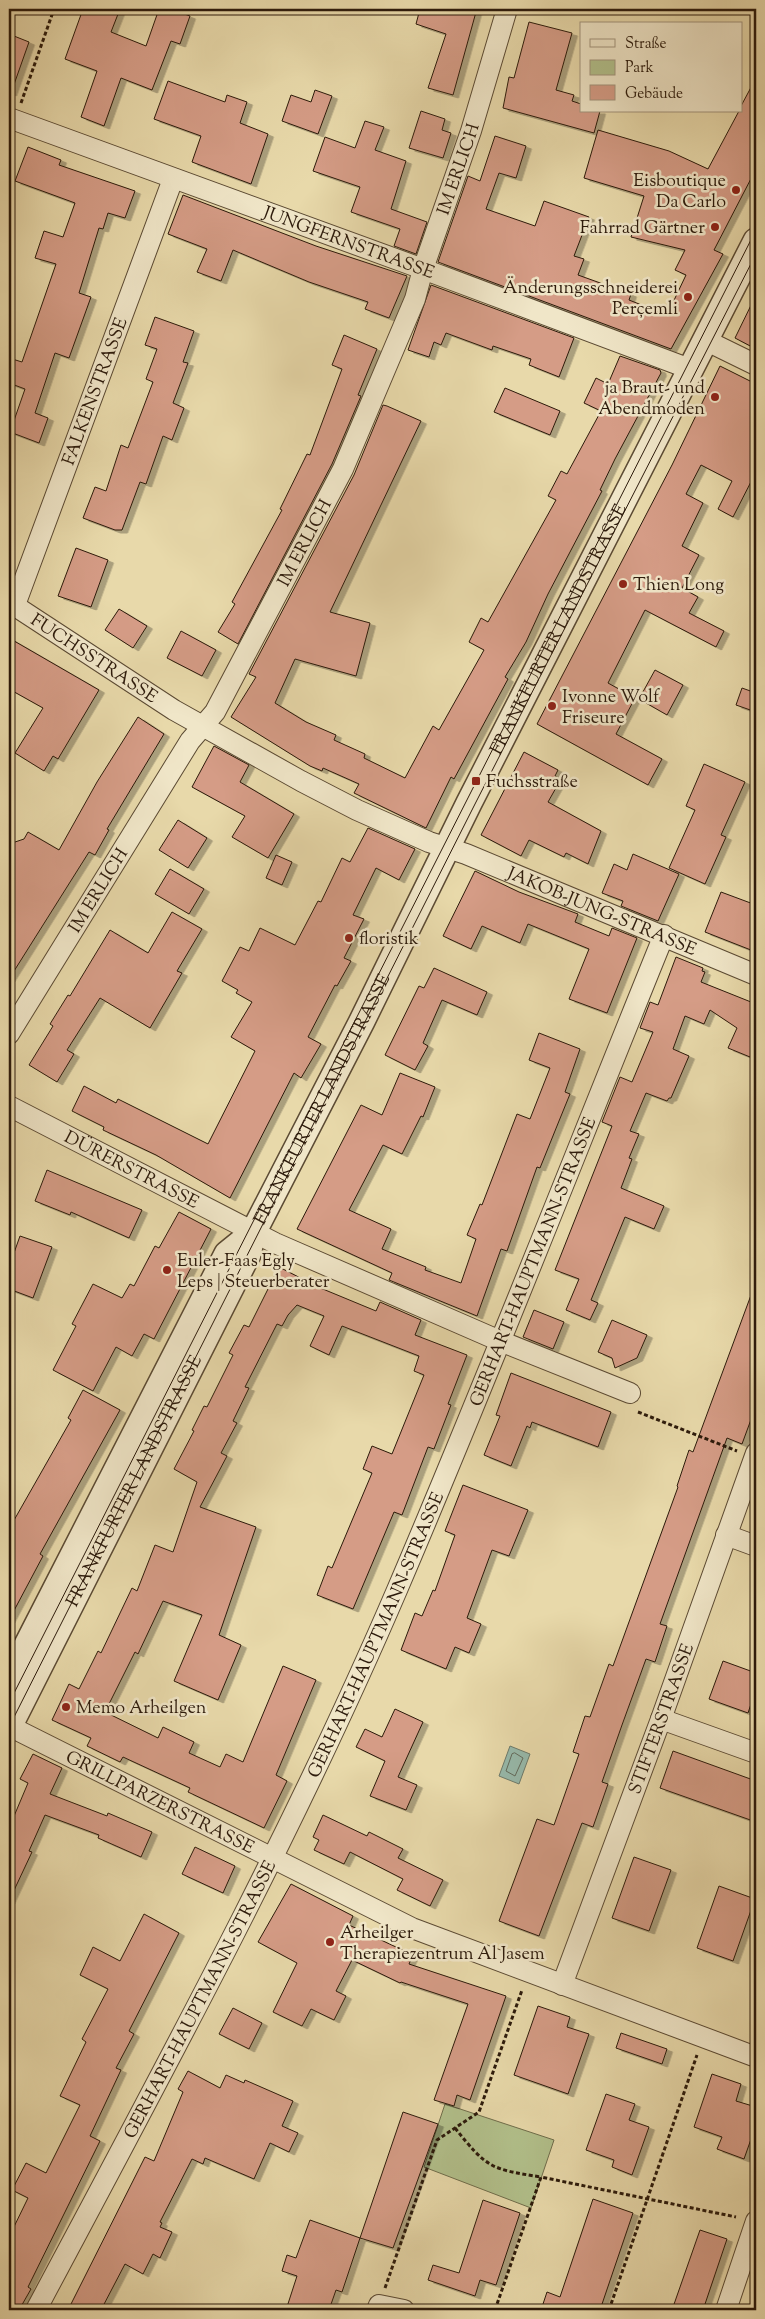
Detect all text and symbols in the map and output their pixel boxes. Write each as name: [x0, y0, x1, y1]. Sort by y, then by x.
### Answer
legend: [580, 22, 742, 112]
text: Straße: [625, 34, 667, 55]
text: Park: [625, 58, 654, 79]
text: Gebäude: [625, 84, 683, 105]
street label: IM ERLICH: [432, 120, 488, 219]
place label: Eisboutique Da Carlo: [633, 169, 726, 216]
marker: Eisboutique Da Carlo: [730, 184, 742, 196]
street label: JUNGFERNSTRASSE: [258, 200, 438, 287]
place label: Fahrrad Gärtner: [580, 216, 705, 242]
marker: Fahrrad Gärtner: [709, 221, 721, 233]
place label: Änderungsschneiderei Perçemli: [503, 276, 678, 323]
marker: Änderungsschneiderei Perçemli: [682, 291, 694, 303]
street label: FALKENSTRASSE: [57, 314, 135, 469]
place label: ja Braut- und Abendmoden: [598, 376, 705, 423]
marker: ja Braut- und Abendmoden: [709, 391, 721, 403]
street label: IM ERLICH: [272, 495, 340, 592]
street label: FRANKFURTER LANDSTRASSE: [485, 500, 635, 760]
place label: Thien Long: [633, 573, 724, 599]
marker: Thien Long: [617, 578, 629, 590]
street label: FUCHSSTRASSE: [25, 608, 162, 711]
place label: Ivonne Wolf Friseure: [562, 685, 660, 732]
marker: Ivonne Wolf Friseure: [546, 700, 558, 712]
place label: Fuchsstraße: [486, 770, 578, 796]
marker: Fuchsstraße: [470, 775, 482, 787]
street label: IM ERLICH: [63, 844, 136, 939]
street label: JAKOB-JUNG-STRASSE: [502, 861, 700, 964]
place label: floristik: [359, 927, 419, 953]
marker: floristik: [343, 932, 355, 944]
street label: FRANKFURTER LANDSTRASSE: [248, 970, 398, 1230]
street label: GERHART-HAUPTMANN-STRASSE: [464, 1114, 604, 1411]
street label: DÜRERSTRASSE: [59, 1125, 203, 1217]
place label: Euler-Faas Egly Leps | Steuerberater: [177, 1249, 330, 1296]
marker: Euler-Faas Egly Leps | Steuerberater: [161, 1264, 173, 1276]
street label: FRANKFURTER LANDSTRASSE: [61, 1351, 210, 1612]
street label: GERHART-HAUPTMANN-STRASSE: [302, 1489, 452, 1783]
street label: STIFTERSTRASSE: [623, 1640, 702, 1798]
place label: Memo Arheilgen: [76, 1696, 207, 1722]
marker: Memo Arheilgen: [60, 1701, 72, 1713]
street label: GRILLPARZERSTRASSE: [60, 1745, 258, 1862]
street label: GERHART-HAUPTMANN-STRASSE: [118, 1857, 284, 2144]
place label: Arheilger Therapiezentrum Al Jasem: [340, 1921, 545, 1968]
marker: Arheilger Therapiezentrum Al Jasem: [324, 1936, 336, 1948]

